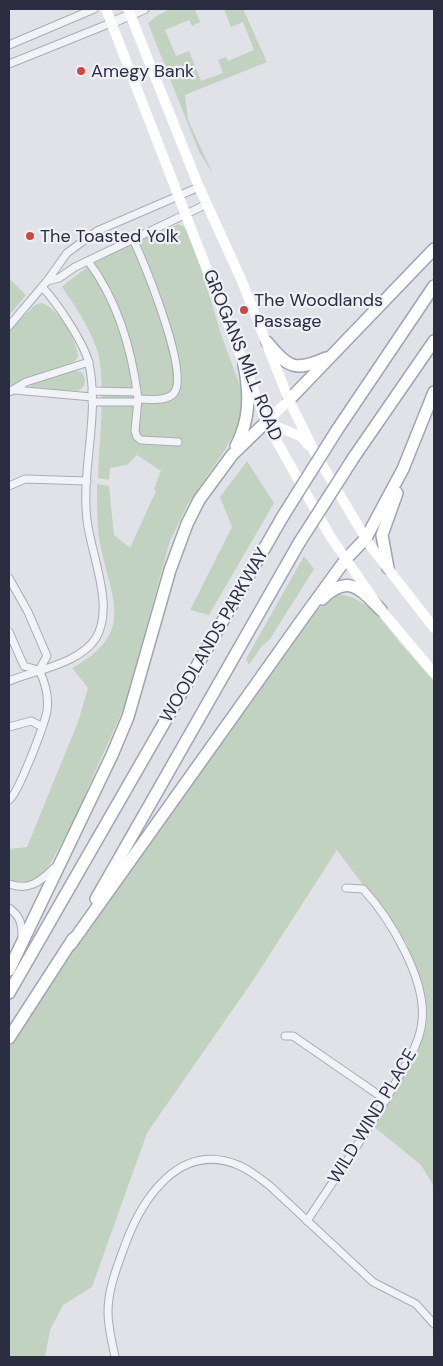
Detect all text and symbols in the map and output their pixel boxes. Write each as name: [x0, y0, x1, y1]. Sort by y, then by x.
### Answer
place label: Amegy Bank: [91, 59, 194, 83]
marker: Amegy Bank: [75, 65, 87, 77]
place label: The Toasted Yolk: [40, 224, 179, 248]
marker: The Toasted Yolk: [24, 230, 36, 242]
street label: GROGANS MILL ROAD: [198, 266, 288, 444]
place label: The Woodlands Passage: [254, 288, 383, 333]
marker: The Woodlands Passage: [238, 304, 250, 316]
street label: WOODLANDS PARKWAY: [154, 543, 274, 727]
street label: WILD WIND PLACE: [322, 1044, 422, 1188]

